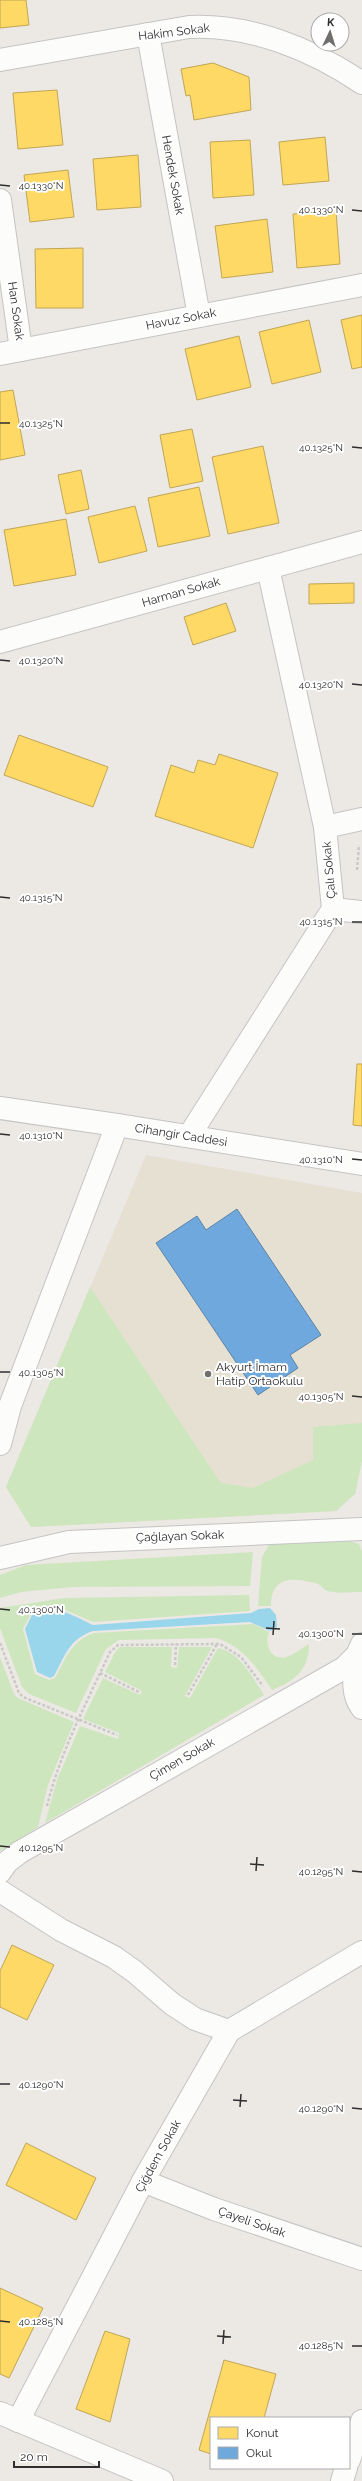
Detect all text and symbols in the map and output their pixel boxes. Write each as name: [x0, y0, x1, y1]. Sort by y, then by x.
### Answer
north arrow: [310, 12, 350, 52]
text: K: [327, 16, 335, 29]
street label: Hakim Sokak: [137, 21, 211, 43]
street label: Hendek Sokak: [159, 134, 187, 216]
text: 40.1330°N: [19, 180, 63, 191]
text: 40.1330°N: [299, 204, 343, 215]
street label: Han Sokak: [5, 281, 27, 342]
street label: Havuz Sokak: [145, 305, 218, 333]
text: 40.1325°N: [19, 418, 63, 429]
text: 40.1325°N: [299, 442, 343, 453]
street label: Harman Sokak: [140, 574, 222, 610]
text: 40.1320°N: [19, 655, 63, 666]
text: 40.1320°N: [299, 679, 343, 690]
street label: Çalı Sokak: [319, 840, 338, 899]
text: 40.1315°N: [19, 892, 63, 903]
text: 40.1315°N: [299, 916, 343, 927]
street label: Cihangir Caddesi: [134, 1121, 228, 1149]
text: 40.1310°N: [19, 1130, 63, 1141]
text: 40.1310°N: [299, 1154, 343, 1165]
place label: Akyurt İmam Hatip Ortaokulu: [216, 1360, 303, 1388]
text: 40.1305°N: [18, 1367, 64, 1378]
marker: Akyurt İmam Hatip Ortaokulu: [203, 1369, 213, 1379]
text: 40.1305°N: [298, 1391, 344, 1402]
street label: Çağlayan Sokak: [136, 1527, 225, 1545]
text: 40.1300°N: [18, 1604, 64, 1615]
text: 40.1300°N: [298, 1628, 344, 1639]
street label: Çimen Sokak: [147, 1734, 218, 1783]
text: 40.1295°N: [19, 1842, 63, 1853]
text: 40.1295°N: [299, 1866, 343, 1877]
text: 40.1290°N: [18, 2079, 64, 2090]
text: 40.1290°N: [298, 2103, 344, 2114]
street label: Çiğdem Sokak: [132, 2117, 184, 2195]
street label: Çayeli Sokak: [216, 2204, 288, 2240]
text: 40.1285°N: [19, 2316, 63, 2327]
text: 40.1285°N: [299, 2340, 343, 2351]
legend: [210, 2417, 350, 2469]
text: Konut: [246, 2426, 279, 2440]
scale bar: [14, 2443, 99, 2469]
text: Okul: [246, 2446, 273, 2460]
text: 20 m: [20, 2450, 48, 2464]

